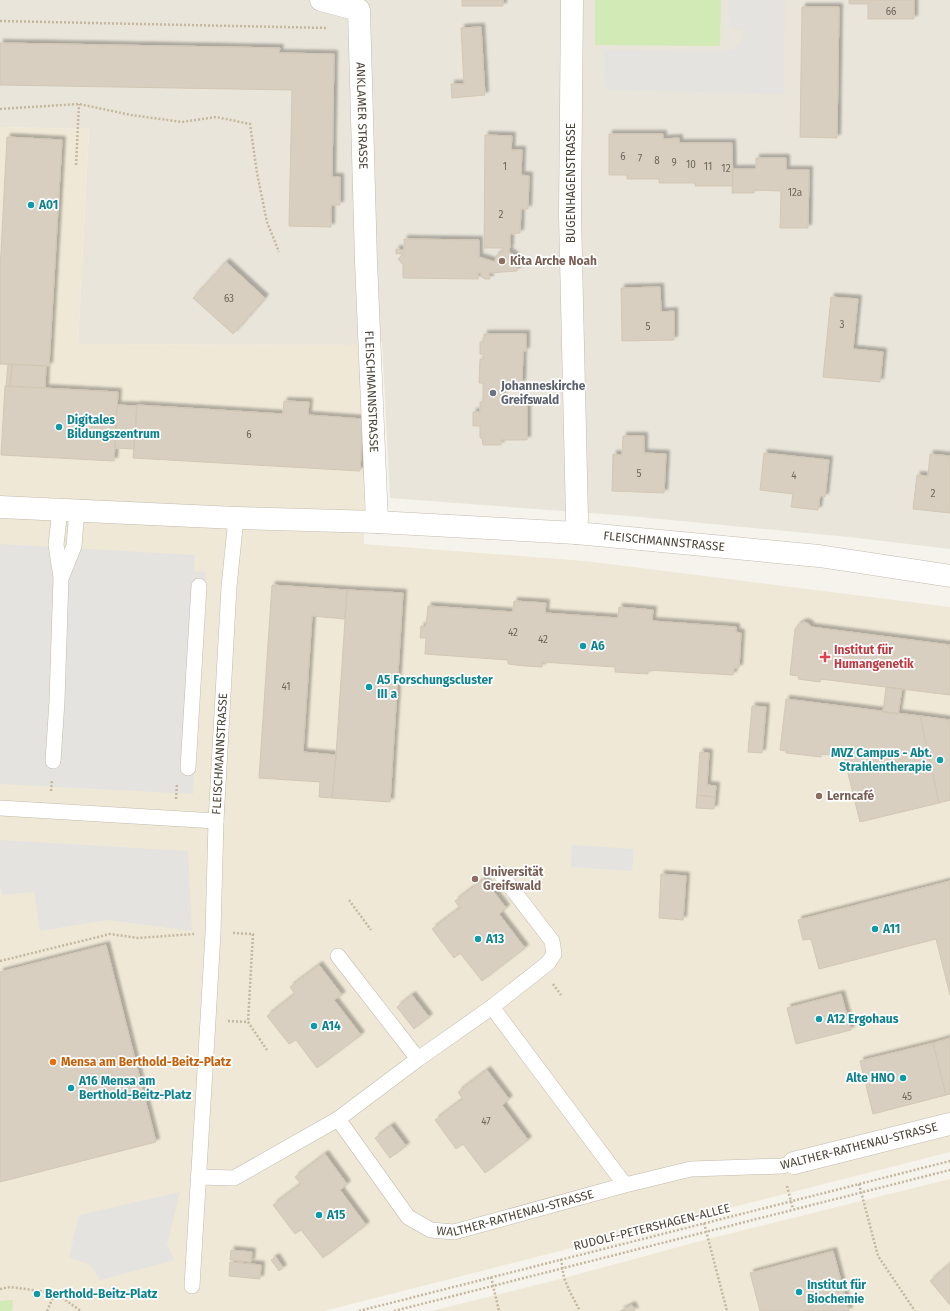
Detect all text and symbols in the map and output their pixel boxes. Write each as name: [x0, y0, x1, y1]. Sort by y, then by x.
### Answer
house number: 66: [886, 6, 896, 18]
street label: ANKLAMER STRASSE: [353, 62, 370, 169]
street label: BUGENHAGENSTRASSE: [564, 123, 578, 243]
house number: 6: [620, 151, 626, 163]
house number: 7: [638, 153, 643, 165]
house number: 8: [654, 155, 660, 167]
house number: 9: [671, 157, 677, 169]
house number: 10: [686, 159, 696, 171]
house number: 1: [503, 161, 507, 173]
house number: 11: [704, 161, 712, 173]
house number: 12: [721, 163, 731, 175]
house number: 12a: [788, 187, 802, 199]
place label: A01: [38, 198, 58, 212]
marker: A01: [26, 200, 36, 210]
house number: 2: [499, 209, 504, 221]
place label: Kita Arche Noah: [510, 254, 597, 268]
marker: Kita Arche Noah: [497, 256, 507, 266]
house number: 63: [224, 293, 234, 305]
house number: 3: [840, 319, 845, 331]
house number: 5: [645, 321, 651, 333]
street label: FLEISCHMANNSTRASSE: [362, 330, 381, 453]
place label: Johanneskirche Greifswald: [500, 379, 586, 407]
marker: Johanneskirche Greifswald: [488, 388, 498, 398]
place label: Digitales Bildungszentrum: [67, 413, 160, 441]
marker: Digitales Bildungszentrum: [54, 422, 64, 432]
house number: 6: [246, 429, 252, 441]
house number: 5: [636, 468, 642, 480]
house number: 4: [791, 470, 797, 482]
house number: 2: [931, 488, 936, 500]
street label: FLEISCHMANNSTRASSE: [603, 529, 725, 554]
house number: 42: [508, 627, 518, 639]
house number: 42: [538, 634, 548, 646]
place label: A6: [590, 639, 605, 653]
marker: A6: [578, 641, 588, 651]
place label: Institut für Humangenetik: [834, 643, 914, 671]
marker: Institut für Humangenetik: [819, 651, 831, 663]
place label: A5 Forschungscluster III a: [376, 673, 493, 701]
house number: 41: [281, 681, 291, 693]
marker: A5 Forschungscluster III a: [364, 682, 374, 692]
street label: FLEISCHMANNSTRASSE: [209, 692, 230, 815]
place label: MVZ Campus - Abt. Strahlentherapie: [831, 746, 932, 774]
marker: MVZ Campus - Abt. Strahlentherapie: [935, 755, 945, 765]
place label: Lerncafé: [827, 789, 875, 803]
marker: Lerncafé: [814, 791, 824, 801]
place label: Universität Greifswald: [483, 865, 544, 893]
marker: Universität Greifswald: [470, 874, 480, 884]
place label: A11: [882, 922, 900, 936]
marker: A11: [870, 924, 880, 934]
place label: A13: [485, 932, 504, 946]
marker: A13: [473, 934, 483, 944]
place label: A12 Ergohaus: [826, 1012, 899, 1026]
marker: A12 Ergohaus: [814, 1014, 824, 1024]
place label: A14: [321, 1019, 341, 1033]
marker: A14: [309, 1021, 319, 1031]
place label: Mensa am Berthold-Beitz-Platz: [61, 1055, 231, 1069]
marker: Mensa am Berthold-Beitz-Platz: [48, 1057, 58, 1067]
place label: Alte HNO: [845, 1071, 895, 1085]
marker: Alte HNO: [898, 1073, 908, 1083]
place label: A16 Mensa am Berthold-Beitz-Platz: [78, 1074, 192, 1102]
marker: A16 Mensa am Berthold-Beitz-Platz: [66, 1083, 76, 1093]
house number: 45: [902, 1091, 912, 1103]
house number: 47: [481, 1116, 491, 1128]
street label: WALTHER-RATHENAU-STRASSE: [779, 1120, 939, 1172]
street label: WALTHER-RATHENAU-STRASSE: [436, 1187, 595, 1239]
street label: RUDOLF-PETERSHAGEN-ALLEE: [572, 1201, 732, 1253]
place label: A15: [326, 1208, 346, 1222]
marker: A15: [314, 1210, 324, 1220]
place label: Institut für Biochemie: [807, 1278, 866, 1306]
place label: Berthold-Beitz-Platz: [45, 1287, 158, 1301]
marker: Institut für Biochemie: [794, 1287, 804, 1297]
marker: Berthold-Beitz-Platz: [32, 1289, 42, 1299]

